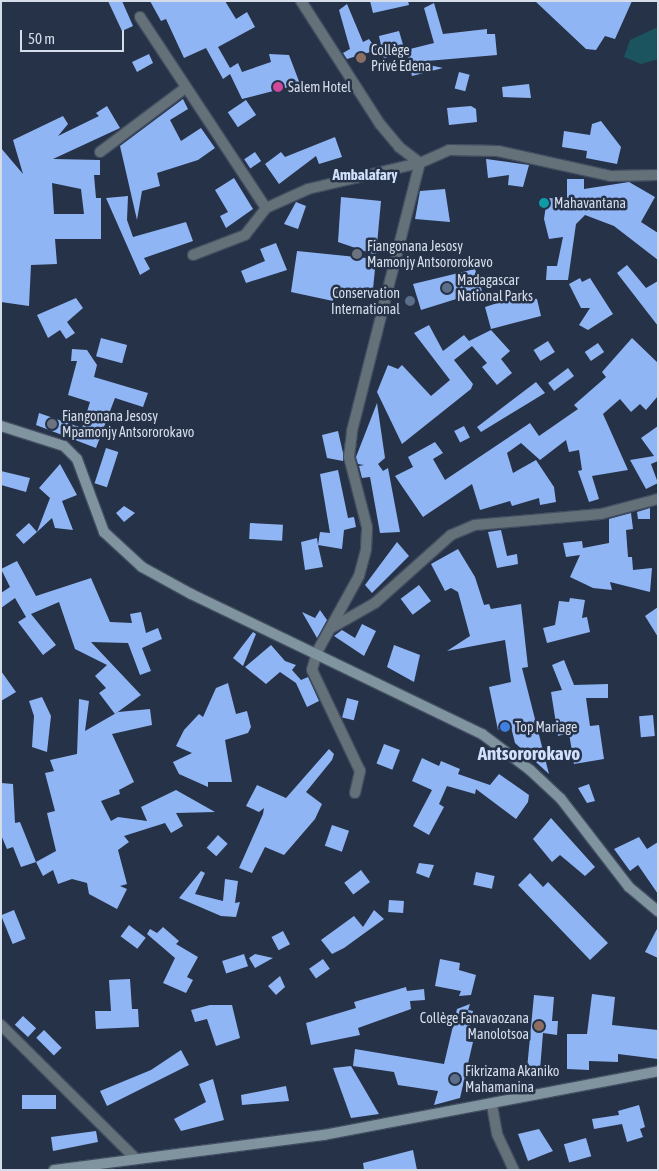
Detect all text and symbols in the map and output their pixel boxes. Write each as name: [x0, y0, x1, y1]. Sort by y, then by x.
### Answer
scale bar: [22, 20, 126, 52]
text: 50 m: [28, 30, 55, 47]
place label: Collège Privé Edena: [371, 42, 431, 74]
marker: Collège Privé Edena: [355, 52, 367, 64]
place label: Salem Hotel: [288, 79, 351, 95]
marker: Salem Hotel: [272, 81, 284, 93]
district label: Ambalafary: [333, 166, 397, 184]
place label: Mahavantana: [554, 195, 626, 211]
marker: Mahavantana: [538, 197, 550, 209]
place label: Fiangonana Jesosy Mamonjy Antsororokavo: [367, 238, 493, 270]
marker: Fiangonana Jesosy Mamonjy Antsororokavo: [351, 248, 363, 260]
place label: Madagascar National Parks: [457, 272, 533, 304]
marker: Madagascar National Parks: [441, 282, 453, 294]
place label: Conservation International: [331, 285, 400, 318]
marker: Conservation International: [404, 295, 416, 307]
place label: Fiangonana Jesosy Mpamonjy Antsororokavo: [62, 408, 194, 441]
marker: Fiangonana Jesosy Mpamonjy Antsororokavo: [46, 418, 58, 430]
place label: Top Mariage: [515, 719, 577, 735]
marker: Top Mariage: [499, 721, 511, 733]
district label: Antsororokavo: [478, 743, 580, 765]
place label: Collège Fanavaozana Manolotsoa: [420, 1010, 529, 1042]
marker: Collège Fanavaozana Manolotsoa: [533, 1020, 545, 1032]
place label: Fikrizama Akaniko Mahamanina: [465, 1063, 559, 1096]
marker: Fikrizama Akaniko Mahamanina: [449, 1073, 461, 1085]

